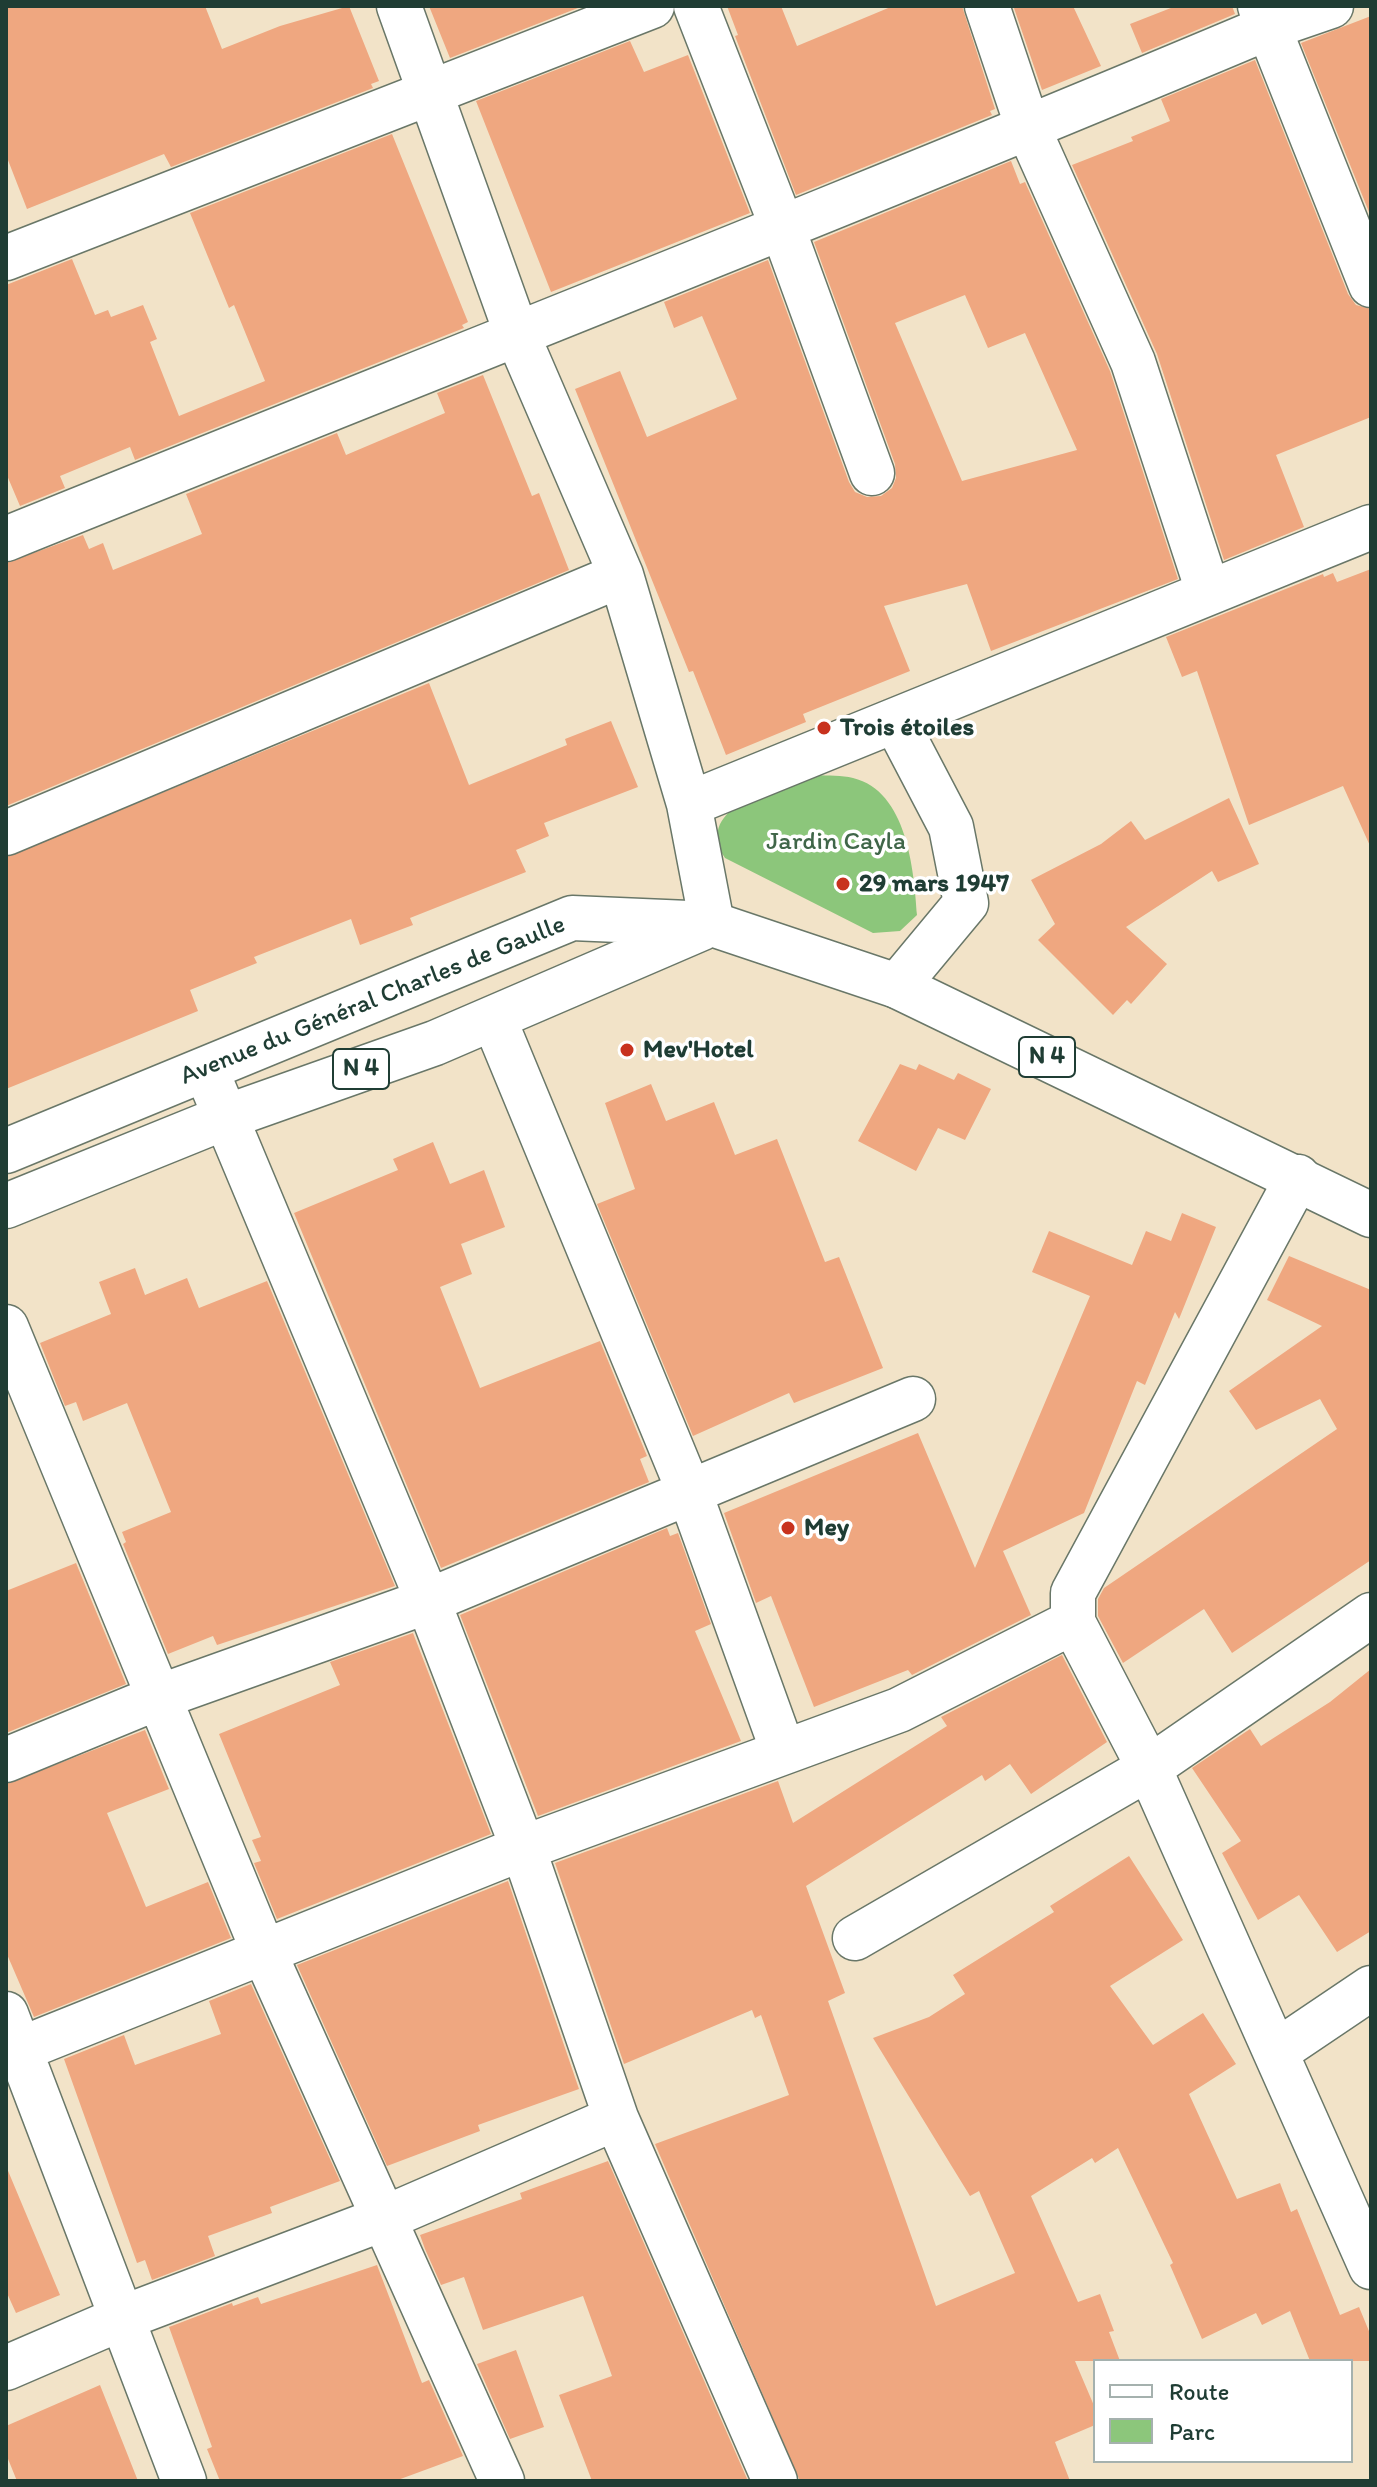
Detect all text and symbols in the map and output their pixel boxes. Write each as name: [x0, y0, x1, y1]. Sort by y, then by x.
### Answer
place label: Trois étoiles: [840, 712, 974, 744]
marker: Trois étoiles: [815, 719, 833, 737]
park label: Jardin Cayla: [766, 826, 906, 858]
place label: 29 mars 1947: [859, 868, 1009, 900]
marker: 29 mars 1947: [834, 875, 852, 893]
street label: Avenue du Général Charles de Gaulle: [176, 909, 570, 1093]
place label: Mev'Hotel: [643, 1034, 754, 1066]
road number: N 4: [1019, 1037, 1075, 1077]
marker: Mev'Hotel: [618, 1041, 636, 1059]
road number: N 4: [333, 1049, 389, 1089]
place label: Mey: [804, 1512, 849, 1544]
marker: Mey: [779, 1519, 797, 1537]
legend: [1093, 2359, 1353, 2463]
text: Route: [1169, 2377, 1229, 2406]
text: Parc: [1169, 2417, 1215, 2446]

